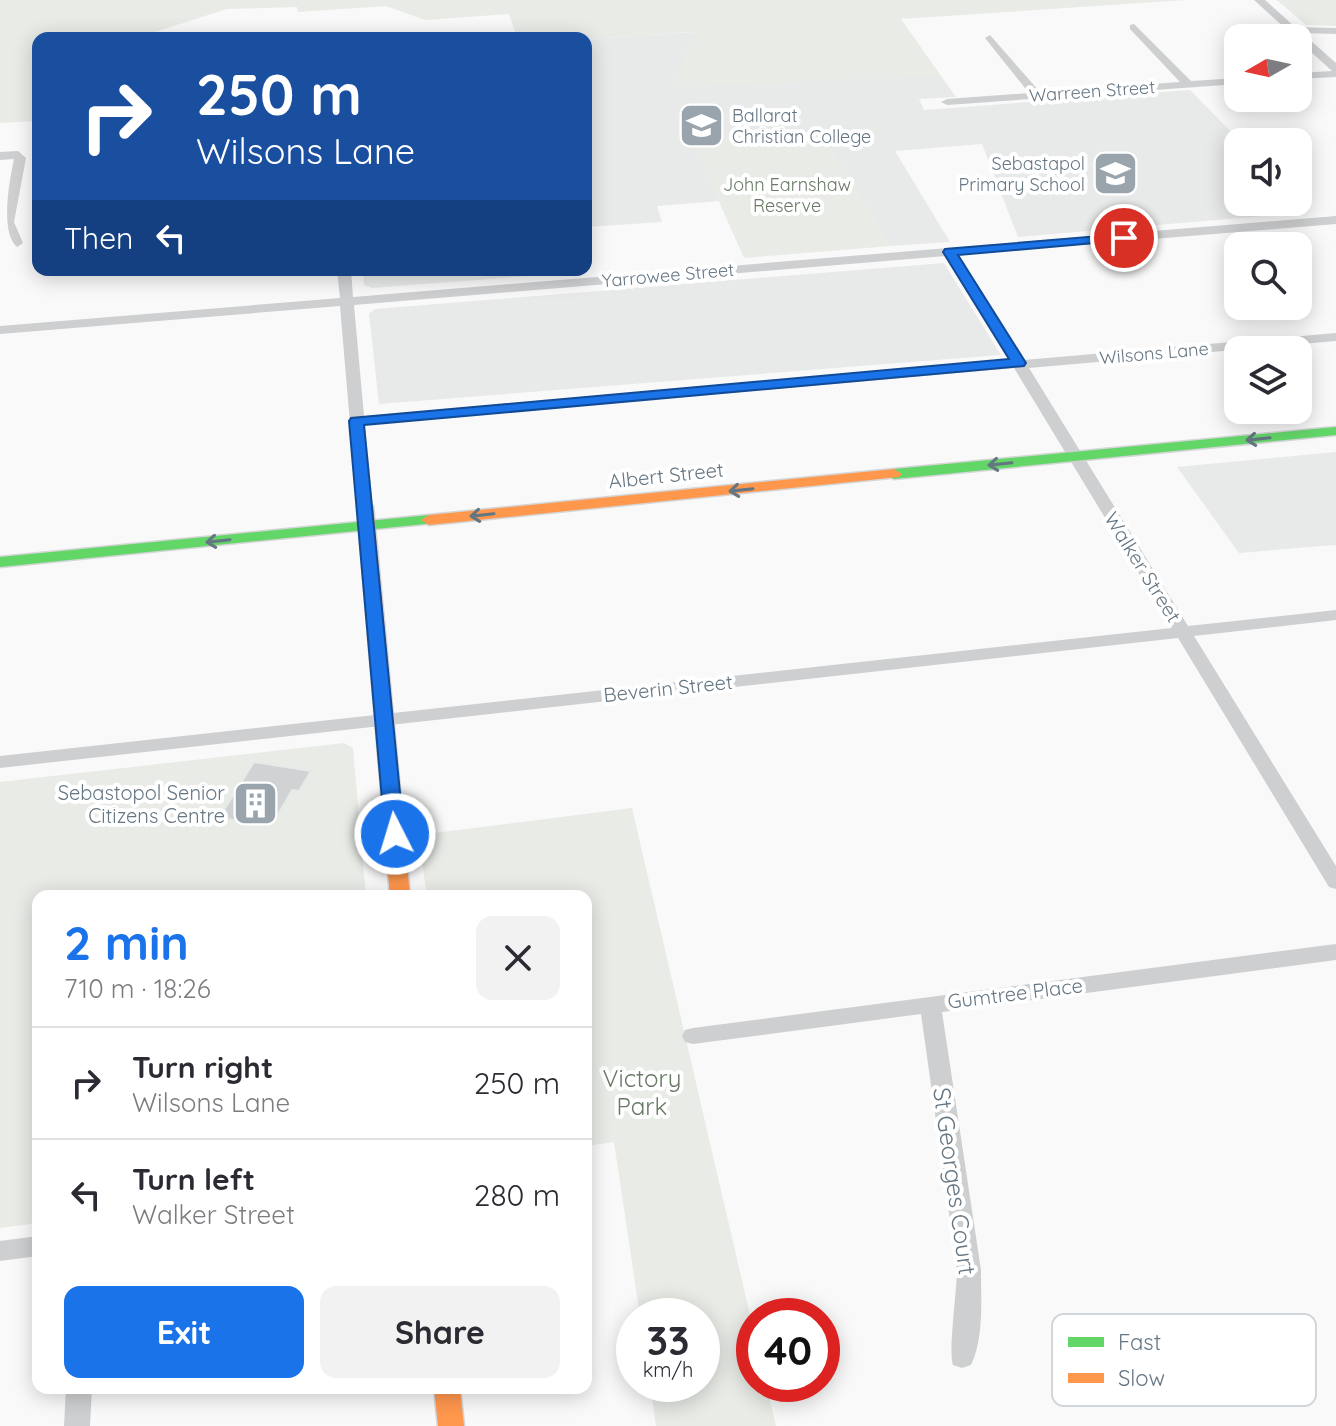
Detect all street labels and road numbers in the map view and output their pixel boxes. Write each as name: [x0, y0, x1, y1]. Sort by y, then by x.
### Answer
street label: Warreen Street: [1028, 75, 1156, 107]
street label: Yarrowee Street: [601, 258, 735, 292]
street label: Wilsons Lane: [1098, 337, 1210, 369]
street label: Albert Street: [607, 457, 725, 493]
street label: Walker Street: [1099, 507, 1187, 627]
street label: Beverin Street: [602, 669, 734, 707]
street label: Gumtree Place: [946, 972, 1084, 1014]
street label: St Georges Court: [927, 1085, 983, 1277]

